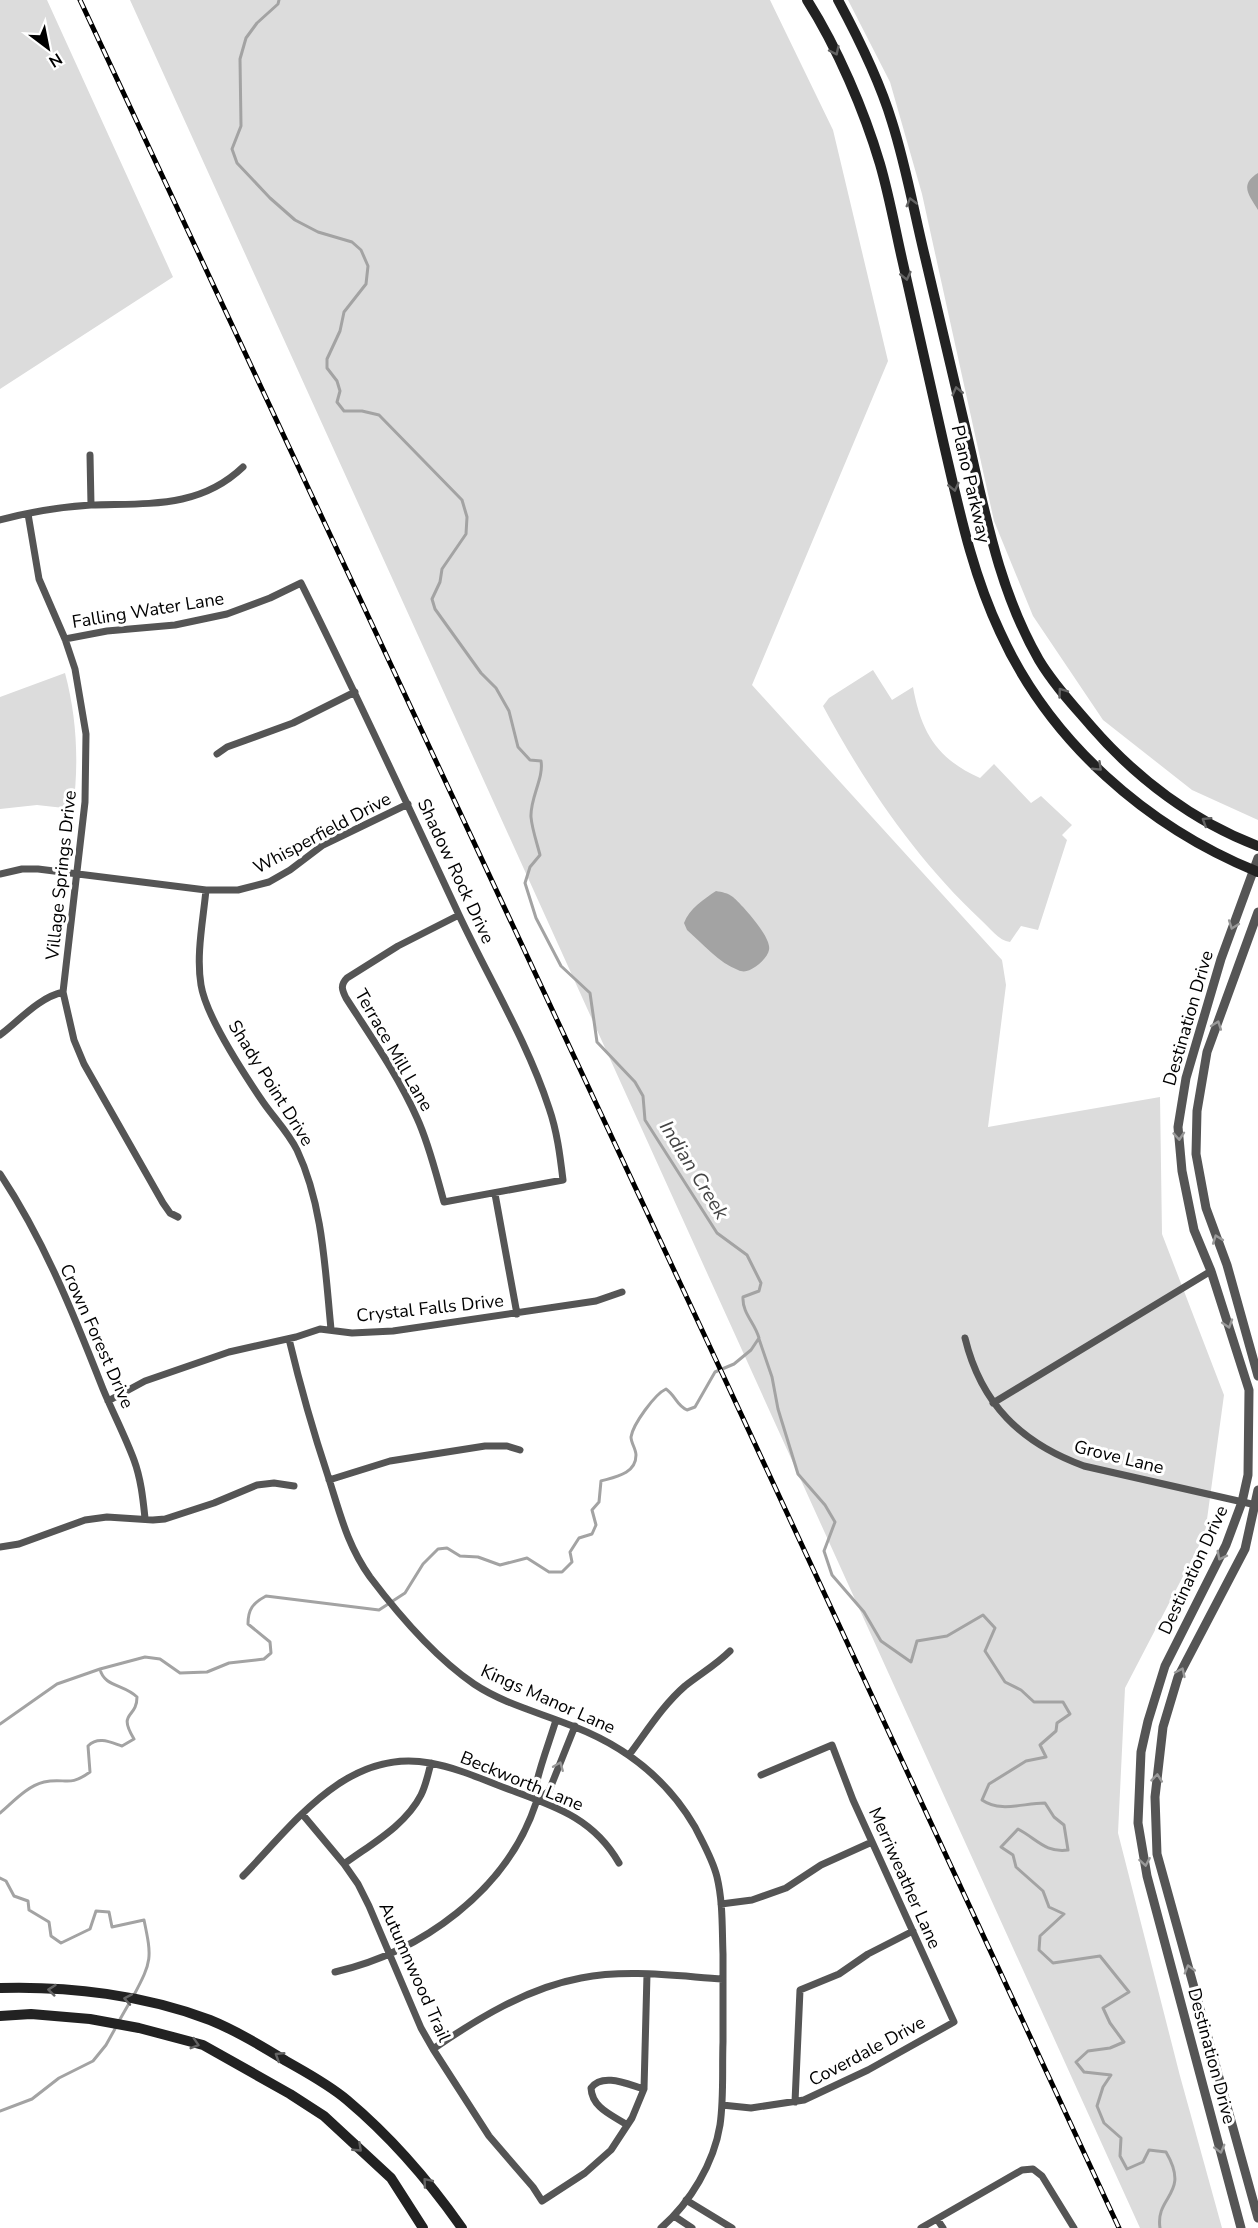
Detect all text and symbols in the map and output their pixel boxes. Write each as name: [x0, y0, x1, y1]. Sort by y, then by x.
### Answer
north arrow: [18, 18, 78, 78]
one-way arrow: [828, 44, 840, 55]
text: N: [45, 47, 66, 72]
one-way arrow: [906, 197, 919, 207]
one-way arrow: [898, 271, 911, 281]
one-way arrow: [951, 387, 964, 397]
street label: Plano Parkway: [946, 423, 996, 546]
one-way arrow: [946, 482, 959, 492]
street label: Falling Water Lane: [70, 586, 226, 634]
one-way arrow: [1058, 687, 1069, 698]
one-way arrow: [1091, 760, 1102, 771]
street label: Whisperfield Drive: [249, 787, 395, 879]
street label: Village Springs Drive: [40, 789, 82, 962]
street label: Shadow Rock Drive: [412, 795, 500, 947]
one-way arrow: [1201, 817, 1212, 828]
one-way arrow: [1228, 919, 1241, 930]
street label: Destination Drive: [1157, 948, 1219, 1088]
street label: Terrace Mill Lane: [349, 984, 439, 1116]
street label: Shady Point Drive: [223, 1015, 319, 1151]
one-way arrow: [1209, 1020, 1222, 1031]
water label: Indian Creek: [653, 1115, 736, 1225]
one-way arrow: [1172, 1131, 1185, 1140]
one-way arrow: [1212, 1234, 1225, 1245]
street label: Crown Forest Drive: [54, 1260, 140, 1412]
street label: Crystal Falls Drive: [355, 1288, 505, 1328]
one-way arrow: [1220, 1318, 1233, 1329]
street label: Grove Lane: [1072, 1434, 1166, 1480]
street label: Destination Drive: [1153, 1502, 1233, 1638]
one-way arrow: [1216, 1550, 1228, 1561]
street label: Kings Manor Lane: [477, 1659, 619, 1739]
one-way arrow: [1174, 1667, 1186, 1678]
street label: Beckworth Lane: [457, 1745, 587, 1817]
one-way arrow: [552, 1761, 564, 1772]
one-way arrow: [1150, 1774, 1163, 1783]
street label: Merriweather Lane: [863, 1803, 947, 1953]
one-way arrow: [1138, 1856, 1151, 1866]
street label: Autumnwood Trail: [373, 1899, 457, 2046]
one-way arrow: [1184, 1964, 1196, 1975]
one-way arrow: [47, 1984, 57, 1997]
street label: Destination Drive: [1182, 1985, 1242, 2127]
one-way arrow: [124, 1993, 134, 2006]
street label: Coverdale Drive: [805, 2010, 929, 2092]
one-way arrow: [189, 2036, 200, 2049]
one-way arrow: [275, 2052, 285, 2064]
one-way arrow: [352, 2141, 362, 2152]
one-way arrow: [1213, 2143, 1225, 2154]
one-way arrow: [423, 2178, 434, 2189]

